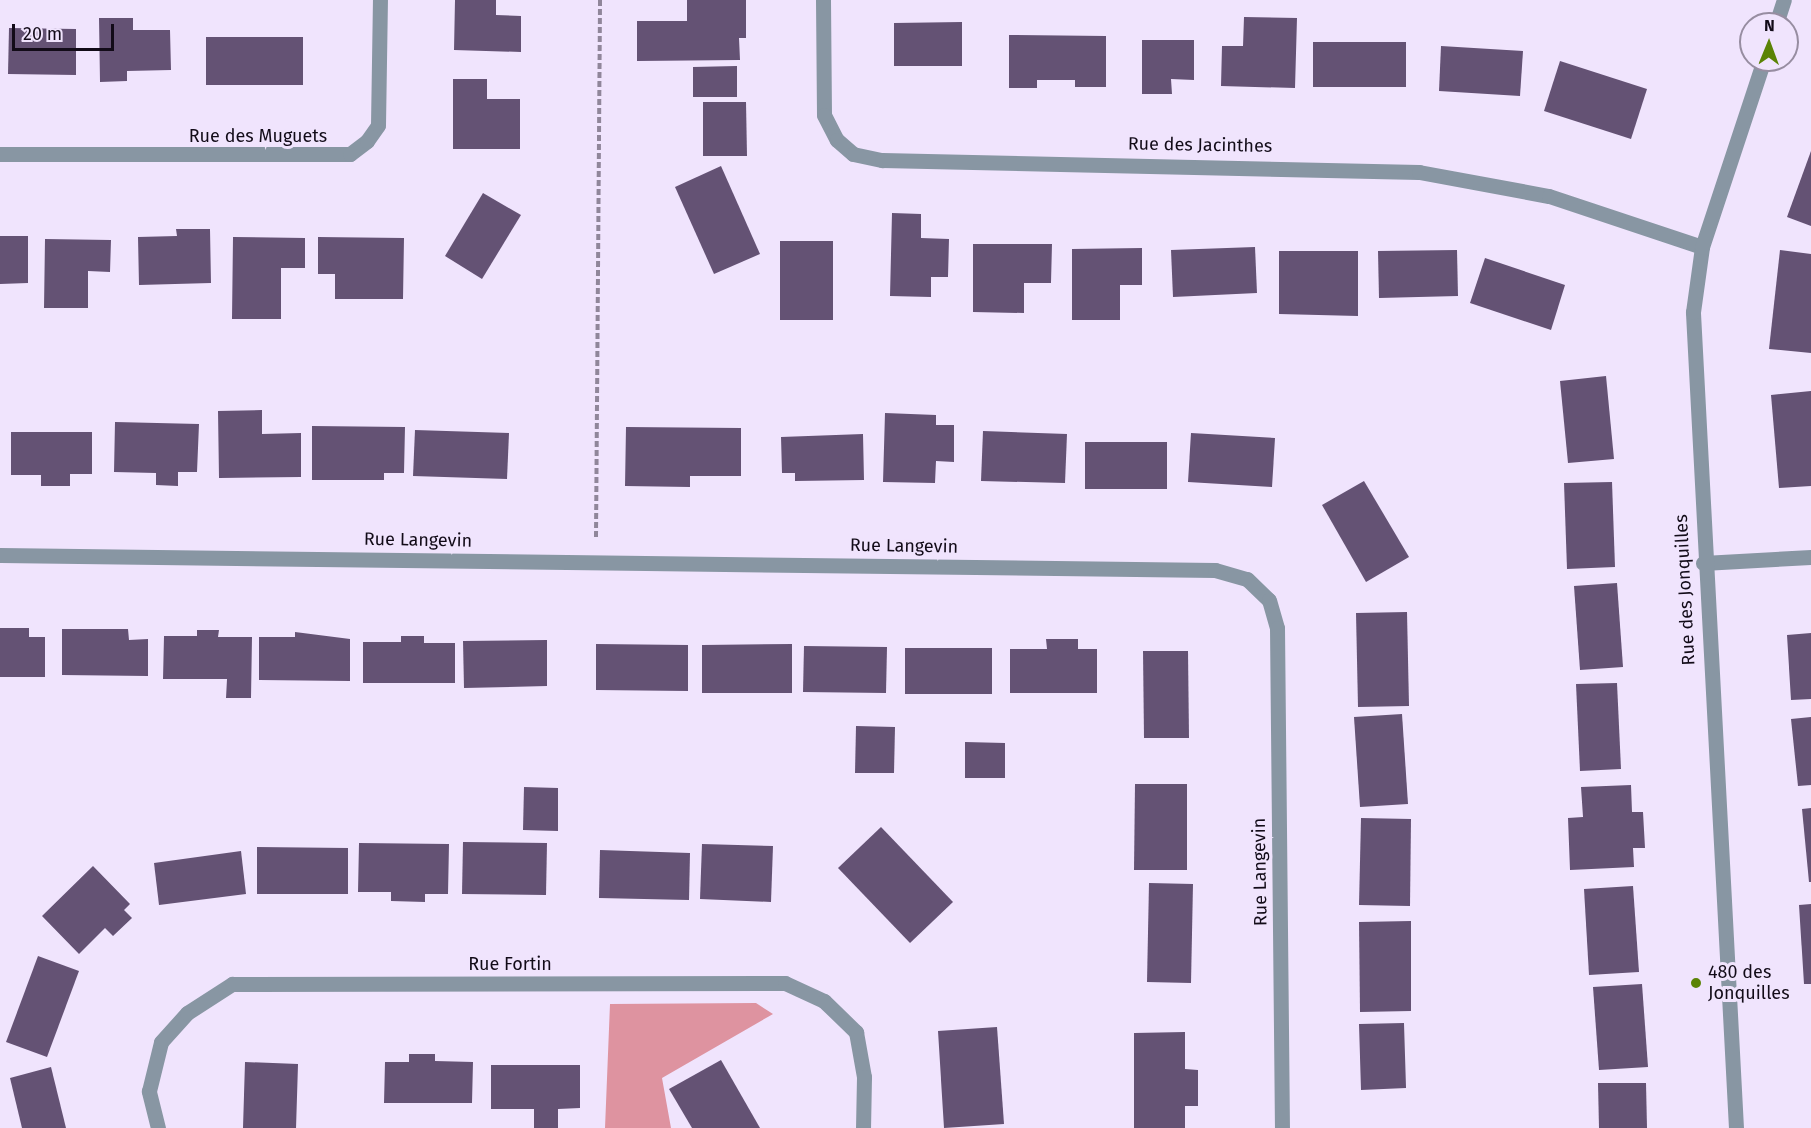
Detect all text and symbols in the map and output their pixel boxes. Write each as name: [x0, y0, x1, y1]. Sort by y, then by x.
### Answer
scale bar: [15, 12, 117, 50]
north arrow: [1739, 12, 1799, 72]
text: N: [1764, 16, 1775, 35]
text: 20 m: [23, 23, 62, 45]
street label: Rue des Muguets: [189, 125, 327, 147]
street label: Rue des Jacinthes: [1128, 133, 1272, 157]
street label: Rue des Jonquilles: [1670, 514, 1700, 666]
street label: Rue Langevin: [364, 528, 472, 552]
street label: Rue Langevin: [850, 534, 958, 558]
street label: Rue Langevin: [1248, 818, 1272, 926]
street label: Rue Fortin: [468, 953, 552, 975]
place label: 480 des Jonquilles: [1708, 962, 1790, 1004]
marker: 480 des Jonquilles: [1689, 976, 1703, 990]

